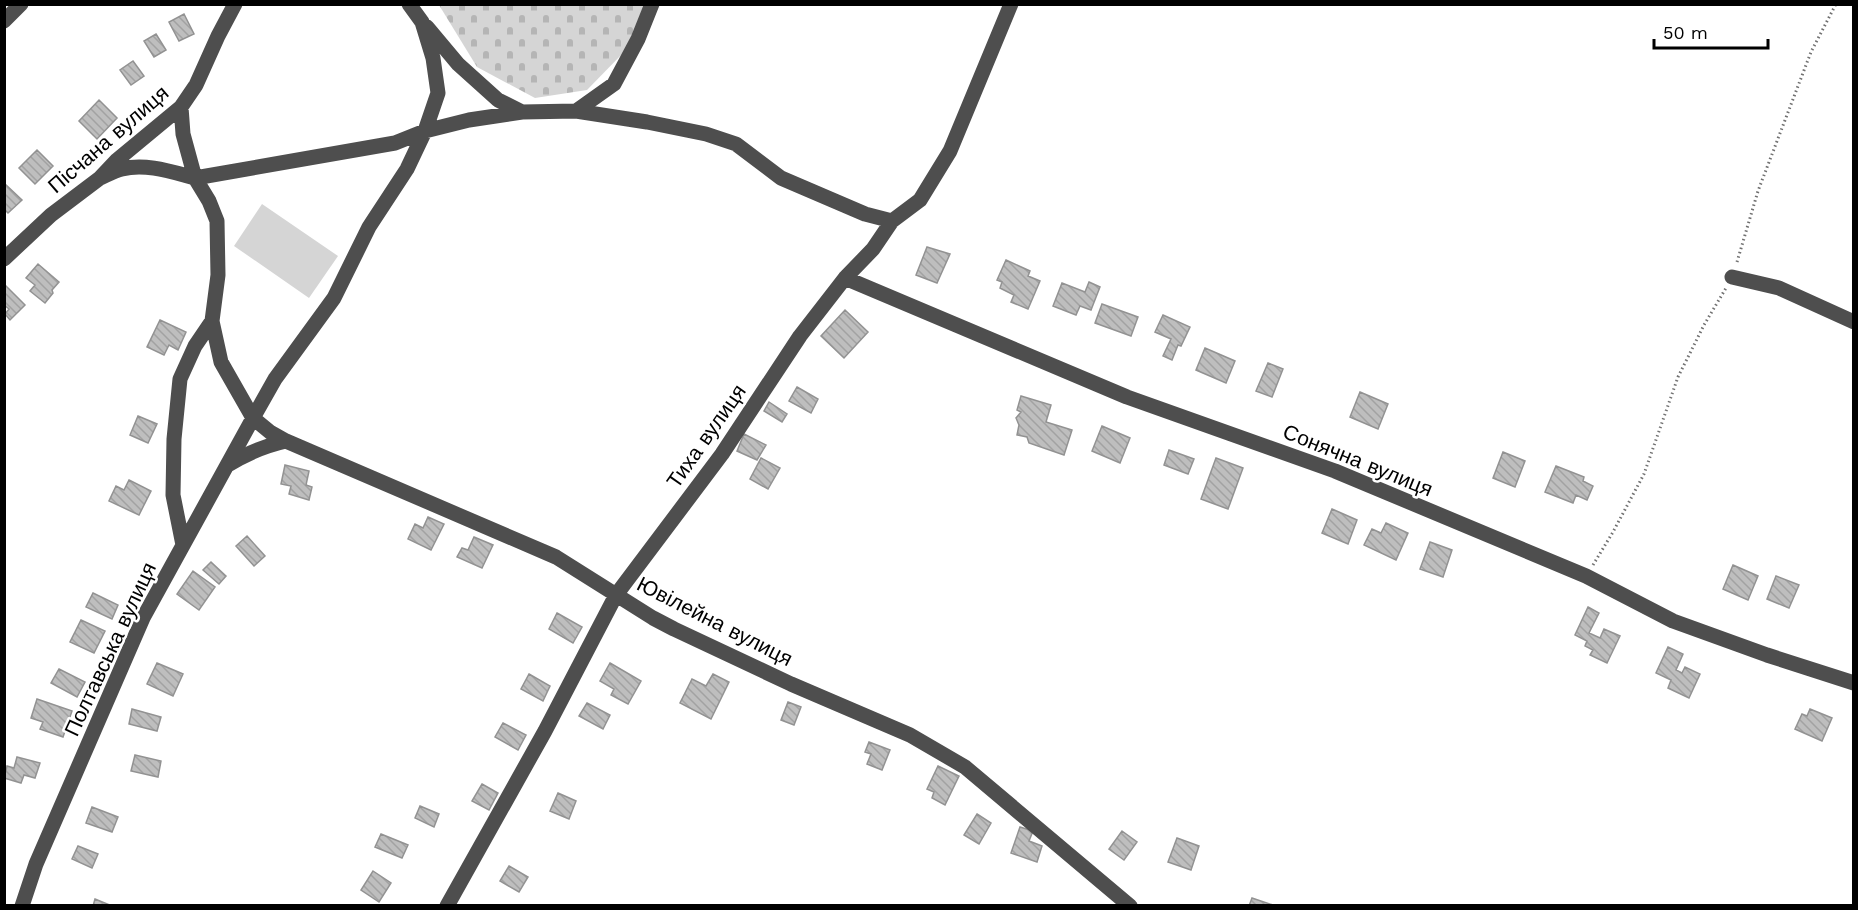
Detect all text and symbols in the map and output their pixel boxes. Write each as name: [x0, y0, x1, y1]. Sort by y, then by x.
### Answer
scale bar: [1654, 12, 1768, 50]
text: 50 m: [1663, 22, 1708, 43]
street label: Пісчана вулиця: [43, 80, 173, 198]
street label: Тиха вулиця: [661, 379, 751, 493]
street label: Сонячна вулиця: [1279, 419, 1437, 501]
street label: Полтавська вулиця: [59, 558, 161, 740]
street label: Ювілейна вулиця: [633, 571, 797, 671]

